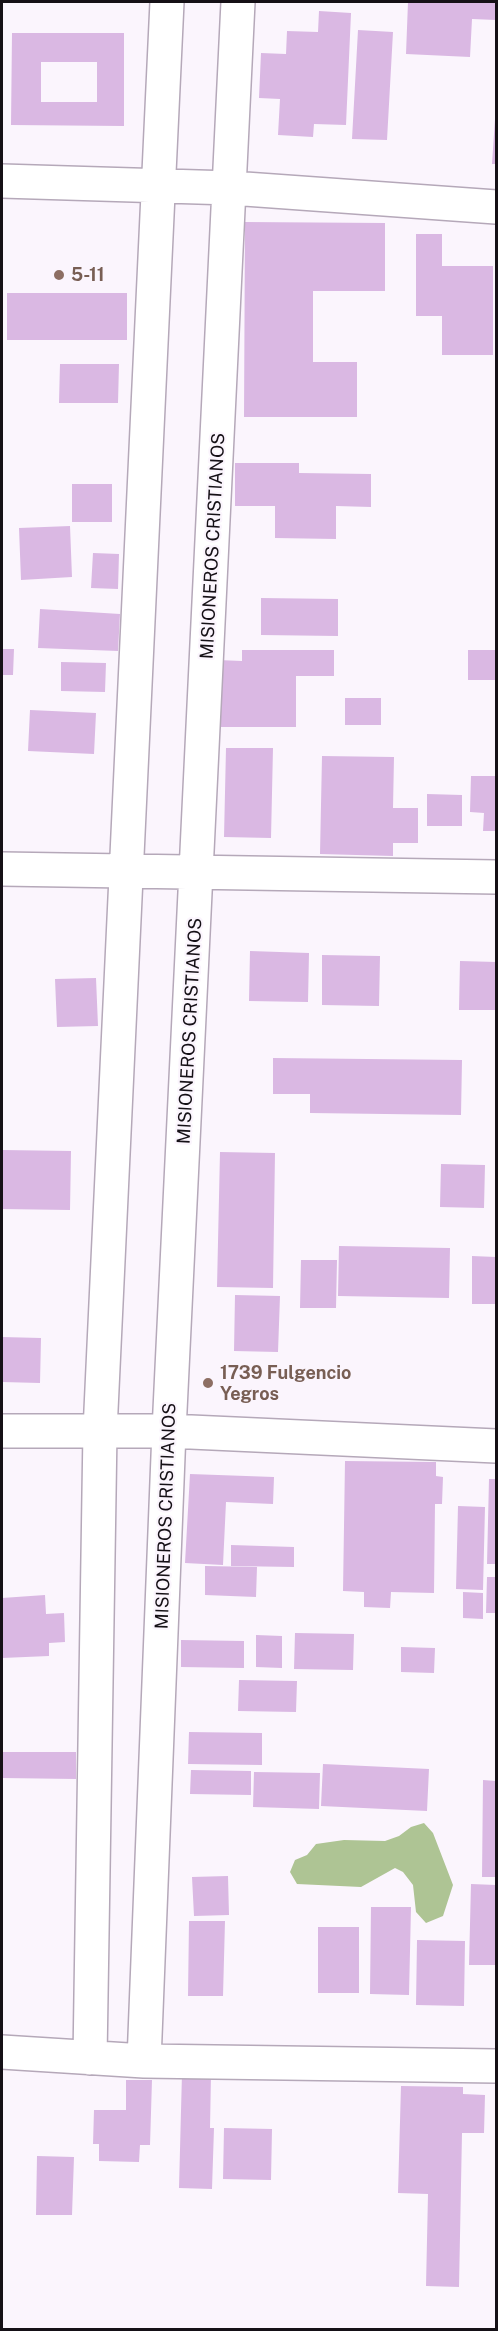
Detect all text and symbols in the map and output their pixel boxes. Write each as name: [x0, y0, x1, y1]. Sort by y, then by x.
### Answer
place label: 5-11: [71, 264, 104, 286]
marker: 5-11: [52, 268, 66, 282]
street label: MISIONEROS CRISTIANOS: [196, 432, 230, 660]
street label: MISIONEROS CRISTIANOS: [173, 917, 207, 1145]
place label: 1739 Fulgencio Yegros: [220, 1362, 351, 1404]
marker: 1739 Fulgencio Yegros: [201, 1376, 215, 1390]
street label: MISIONEROS CRISTIANOS: [151, 1402, 181, 1630]

